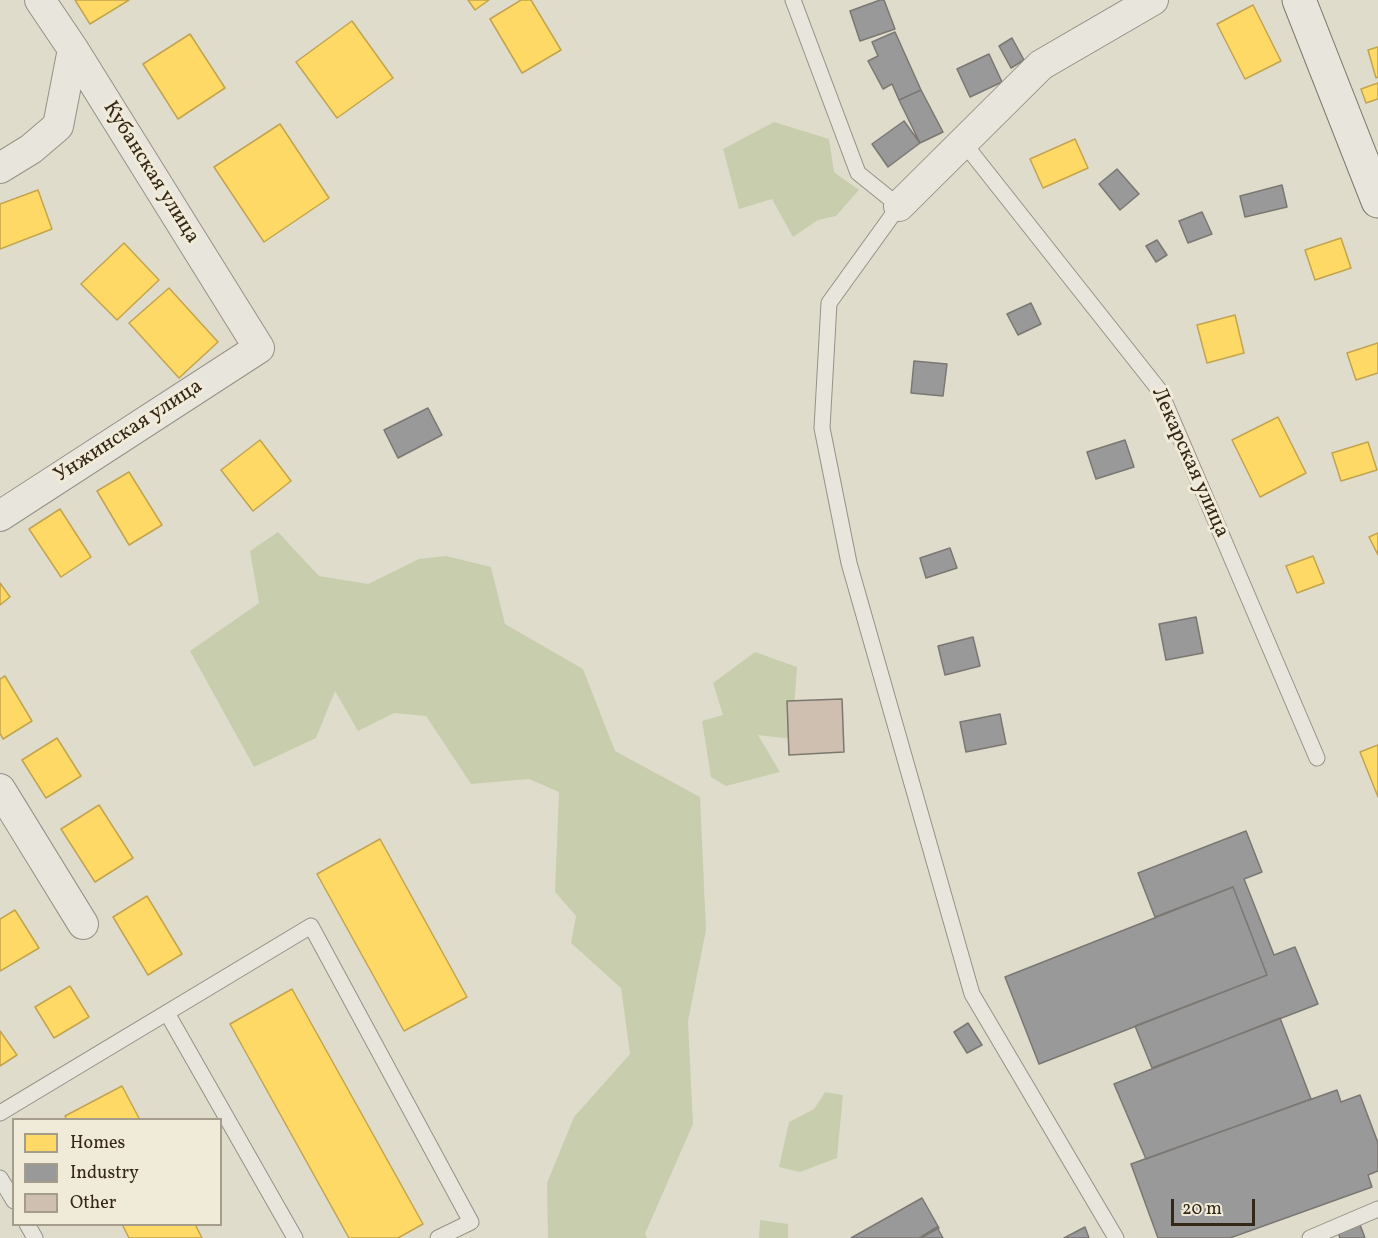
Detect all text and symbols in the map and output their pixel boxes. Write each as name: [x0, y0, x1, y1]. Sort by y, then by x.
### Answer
street label: Кубанская улица: [96, 97, 204, 249]
street label: Унжинская улица: [50, 375, 208, 489]
street label: Лекарская улица: [1145, 384, 1233, 542]
legend: [12, 1118, 222, 1226]
text: Homes: [70, 1131, 125, 1156]
text: Industry: [70, 1161, 139, 1186]
scale bar: [1174, 1187, 1258, 1225]
text: Other: [70, 1191, 116, 1216]
text: 20 m: [1182, 1197, 1222, 1222]

